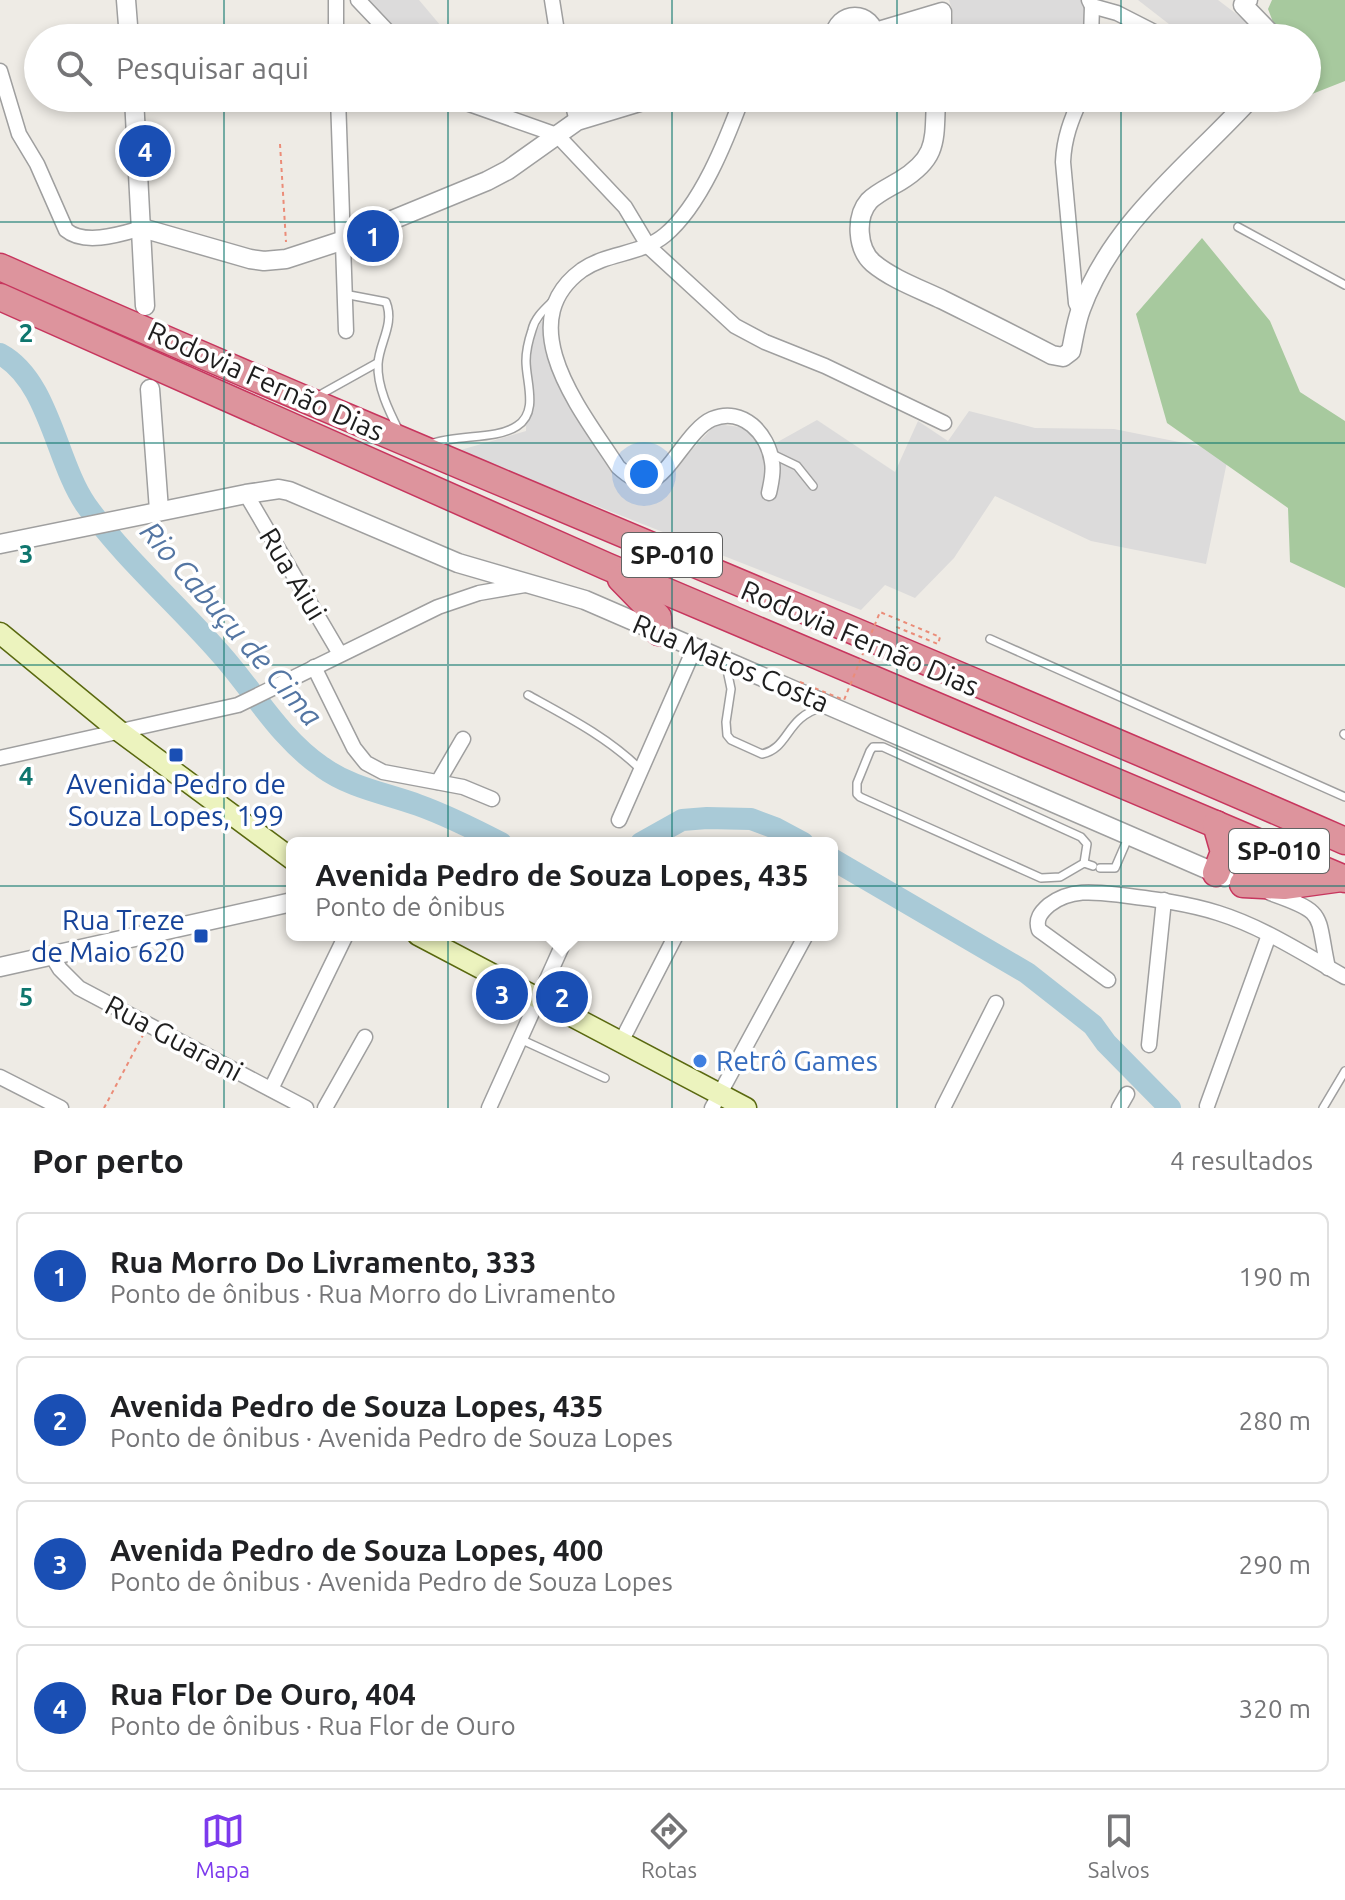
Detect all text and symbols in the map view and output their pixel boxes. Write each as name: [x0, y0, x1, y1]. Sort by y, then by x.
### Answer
search box: [24, 24, 1321, 112]
icon: search: [52, 46, 96, 90]
text: Pesquisar aqui: [116, 51, 309, 85]
pin: 4: [119, 121, 171, 181]
pin: 1: [347, 206, 399, 266]
street label: Rodovia Fernão Dias: [144, 315, 389, 447]
text: 2: [19, 318, 33, 347]
your location: [624, 454, 664, 494]
water label: Rio Cabuçu de Cima: [134, 514, 330, 732]
street label: Rua Aiui: [254, 522, 333, 625]
road number: SP-010: [622, 533, 722, 577]
text: 3: [19, 539, 33, 568]
street label: Rodovia Fernão Dias: [737, 573, 984, 702]
street label: Rua Matos Costa: [629, 607, 834, 718]
marker: Avenida Pedro de Souza Lopes, 199: [167, 746, 185, 764]
text: 4: [19, 761, 33, 790]
place label: Avenida Pedro de Souza Lopes, 199: [66, 768, 286, 831]
road number: SP-010: [1229, 829, 1329, 873]
popup: [286, 837, 838, 941]
text: Avenida Pedro de Souza Lopes, 435: [315, 858, 809, 892]
text: Ponto de ônibus: [315, 892, 505, 921]
place label: Rua Treze de Maio 620: [31, 904, 185, 967]
marker: Rua Treze de Maio 620: [192, 927, 210, 945]
pin: 3: [476, 964, 528, 1024]
pin: 2: [536, 967, 588, 1027]
text: 5: [19, 982, 33, 1011]
street label: Rua Guarani: [100, 988, 248, 1087]
place label: Retrô Games: [716, 1045, 878, 1076]
marker: Retrô Games: [691, 1052, 709, 1070]
text: Por perto: [32, 1141, 184, 1179]
text: 4 resultados: [1170, 1146, 1313, 1175]
text: Rua Morro Do Livramento, 333: [110, 1245, 536, 1279]
text: 1: [53, 1262, 67, 1291]
text: 190 m: [1239, 1262, 1311, 1291]
text: Ponto de ônibus · Rua Morro do Livramento: [110, 1279, 616, 1308]
text: Avenida Pedro de Souza Lopes, 435: [110, 1389, 603, 1423]
text: 2: [53, 1406, 67, 1435]
text: 280 m: [1239, 1406, 1311, 1435]
text: Ponto de ônibus · Avenida Pedro de Souza Lopes: [110, 1423, 673, 1452]
text: Avenida Pedro de Souza Lopes, 400: [110, 1533, 603, 1567]
text: 3: [53, 1550, 67, 1579]
text: 290 m: [1239, 1550, 1311, 1579]
text: Ponto de ônibus · Avenida Pedro de Souza Lopes: [110, 1567, 673, 1596]
text: Rua Flor De Ouro, 404: [110, 1677, 416, 1711]
text: 4: [53, 1694, 67, 1723]
text: 320 m: [1239, 1694, 1311, 1723]
text: Ponto de ônibus · Rua Flor de Ouro: [110, 1711, 516, 1740]
tab: Mapa: [195, 1809, 250, 1882]
tab: Rotas: [641, 1809, 697, 1882]
tab: Salvos: [1088, 1809, 1150, 1882]

